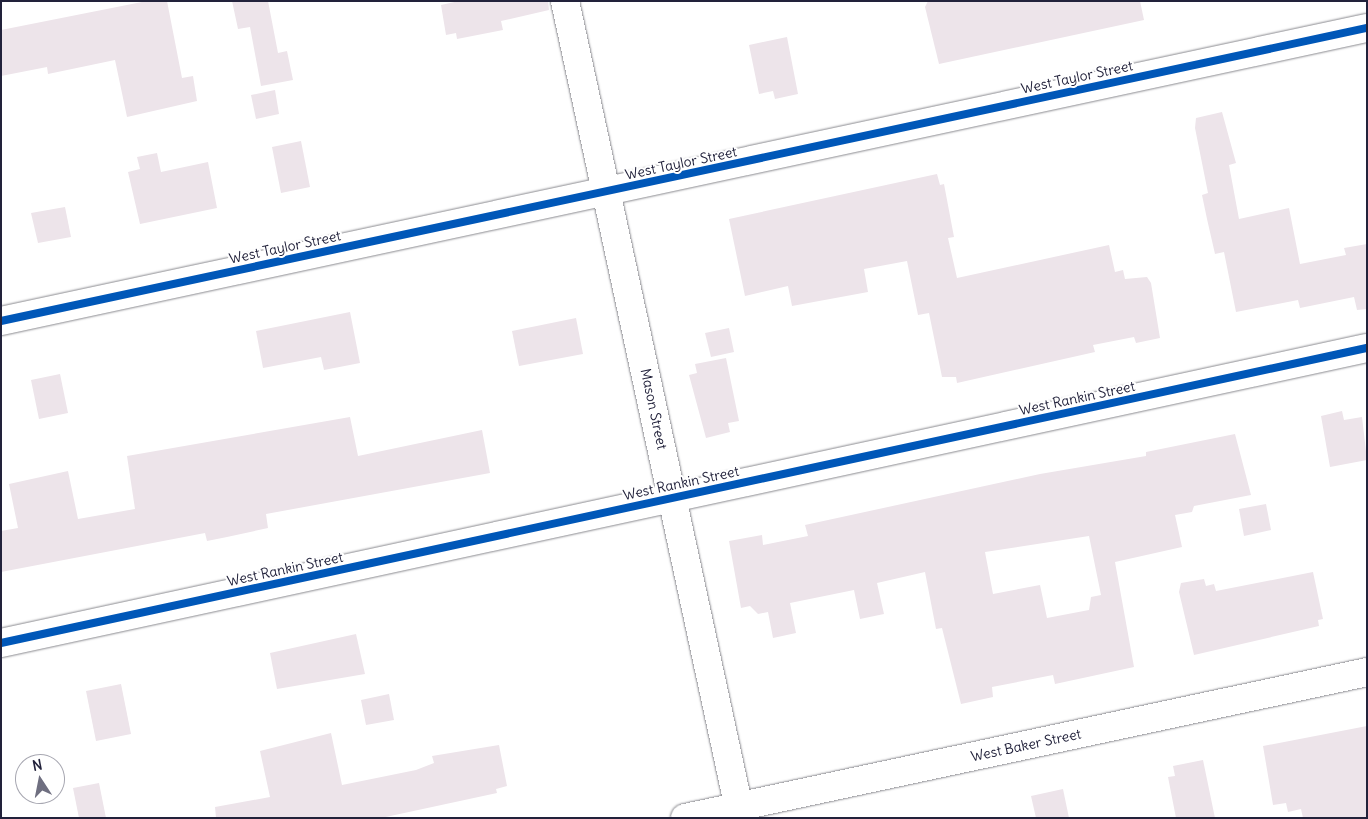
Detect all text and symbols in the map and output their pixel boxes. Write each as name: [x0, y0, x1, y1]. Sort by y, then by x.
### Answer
street label: West Taylor Street: [1020, 57, 1134, 97]
street label: West Taylor Street: [624, 143, 738, 183]
street label: West Taylor Street: [228, 227, 342, 267]
street label: Mason Street: [637, 367, 671, 451]
street label: West Rankin Street: [1017, 377, 1137, 419]
street label: West Rankin Street: [621, 462, 741, 504]
street label: West Rankin Street: [225, 548, 345, 590]
street label: West Baker Street: [969, 725, 1083, 765]
north arrow: [15, 754, 65, 804]
text: N: [31, 755, 44, 775]

